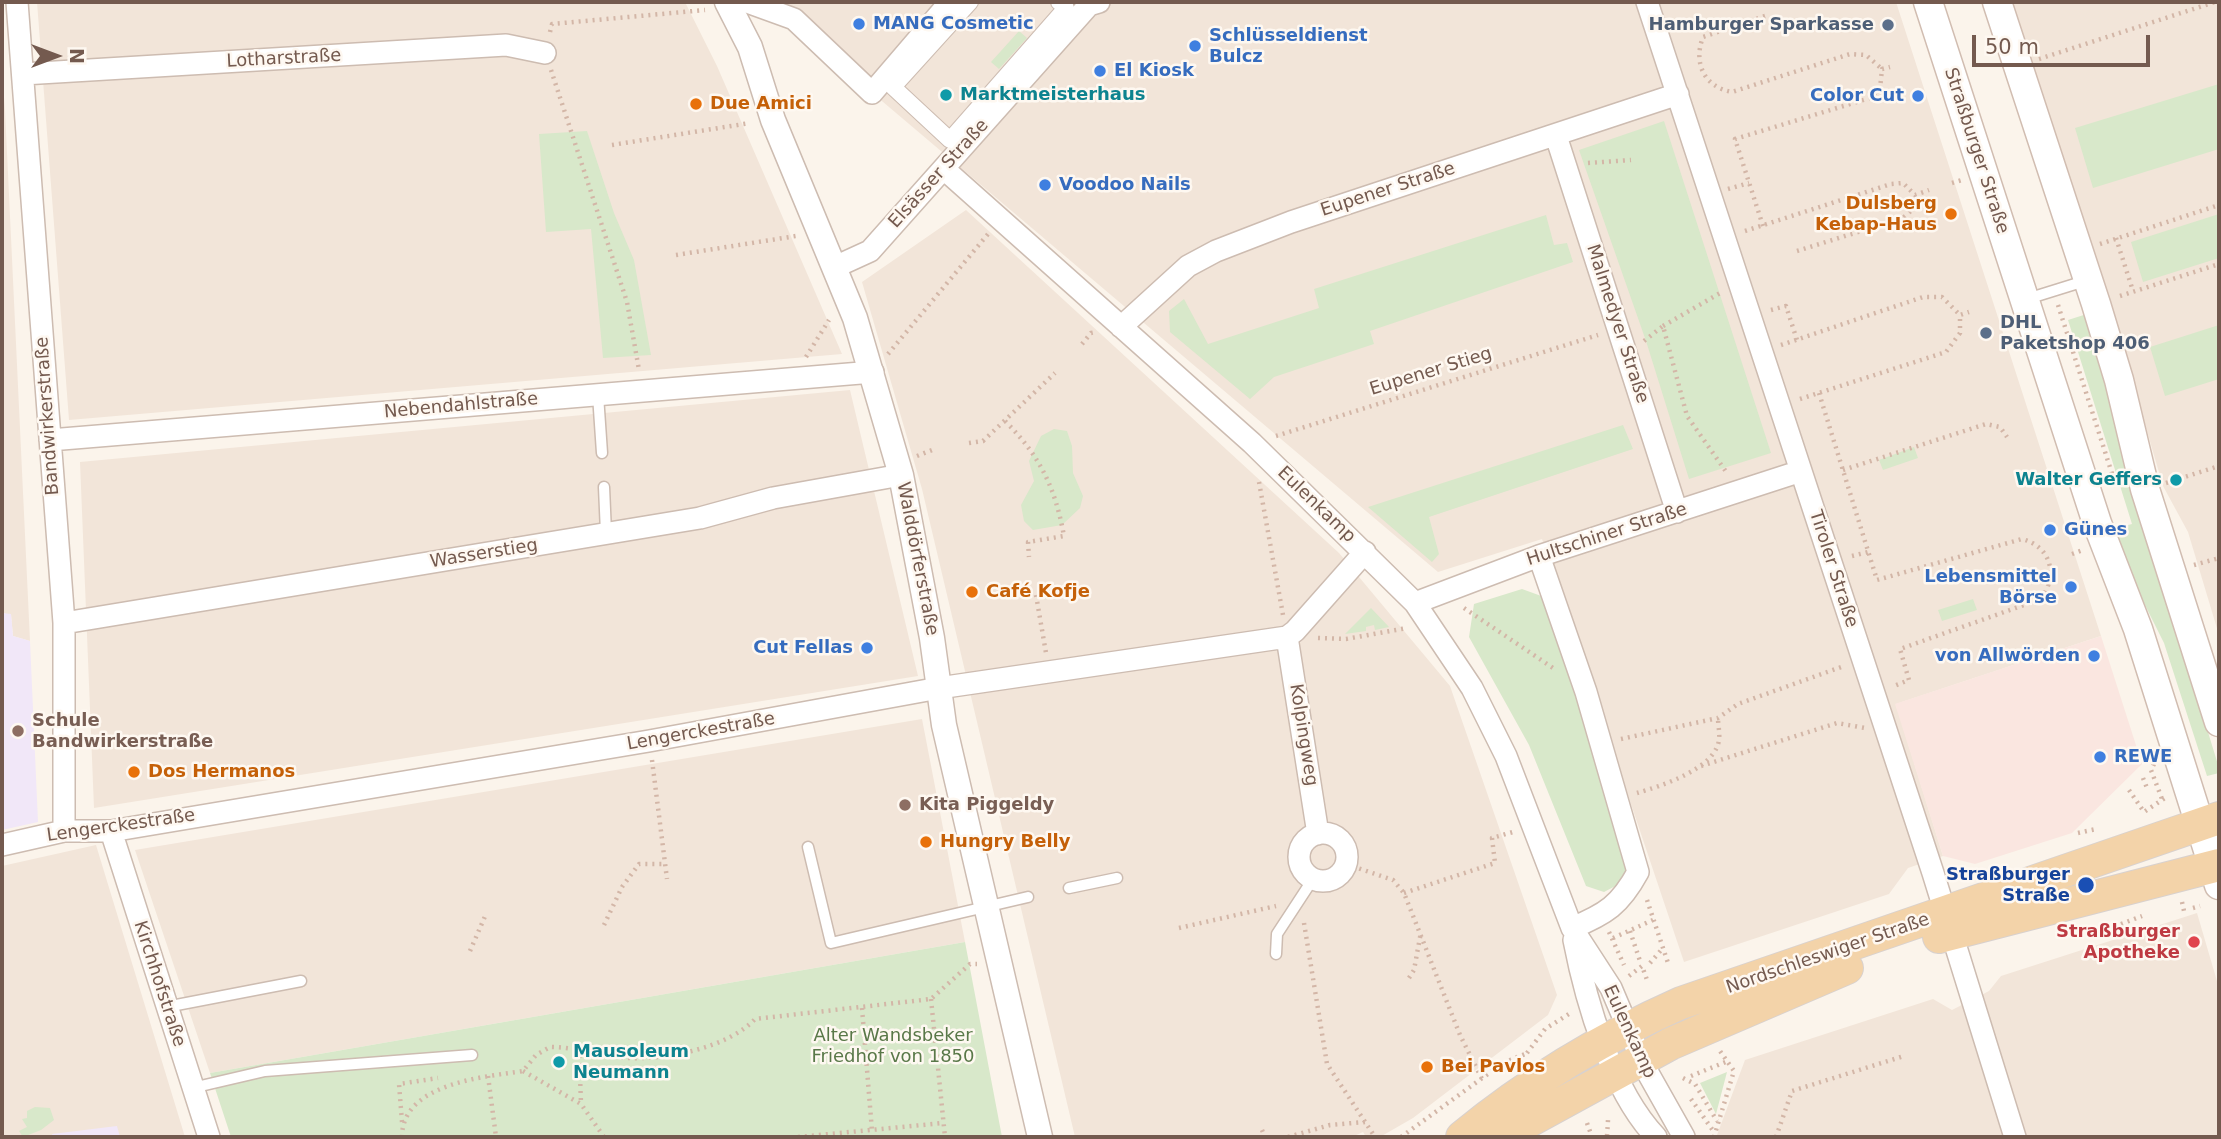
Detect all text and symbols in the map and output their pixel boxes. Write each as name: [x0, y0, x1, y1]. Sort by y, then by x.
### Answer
place label: MANG Cosmetic: [873, 13, 1034, 35]
place label: Hamburger Sparkasse: [1649, 14, 1874, 36]
marker: MANG Cosmetic: [851, 16, 867, 32]
marker: Hamburger Sparkasse: [1880, 17, 1896, 33]
north arrow: [21, 21, 91, 91]
scale bar: [1976, 21, 2154, 65]
place label: Schlüsseldienst Bulcz: [1209, 25, 1368, 68]
text: 50 m: [1985, 35, 2039, 59]
marker: Schlüsseldienst Bulcz: [1187, 38, 1203, 54]
street label: Lotharstraße: [226, 45, 342, 73]
text: N: [66, 48, 88, 64]
place label: El Kiosk: [1114, 60, 1194, 82]
marker: El Kiosk: [1092, 63, 1108, 79]
street label: Straßburger Straße: [1939, 65, 2013, 237]
place label: Marktmeisterhaus: [960, 84, 1146, 106]
place label: Color Cut: [1810, 85, 1904, 107]
marker: Marktmeisterhaus: [938, 87, 954, 103]
marker: Color Cut: [1910, 88, 1926, 104]
place label: Due Amici: [710, 93, 812, 115]
marker: Due Amici: [688, 96, 704, 112]
street label: Elsässer Straße: [884, 115, 994, 233]
street label: Eupener Straße: [1318, 158, 1458, 222]
place label: Voodoo Nails: [1059, 174, 1191, 196]
marker: Voodoo Nails: [1037, 177, 1053, 193]
place label: Dulsberg Kebap-Haus: [1815, 193, 1937, 235]
marker: Dulsberg Kebap-Haus: [1943, 206, 1959, 222]
street label: Malmedyer Straße: [1581, 242, 1653, 406]
place label: DHL Paketshop 406: [2000, 312, 2150, 354]
marker: DHL Paketshop 406: [1978, 325, 1994, 341]
street label: Bandwirkerstraße: [32, 336, 64, 496]
street label: Eupener Stieg: [1367, 343, 1495, 401]
street label: Nebendahlstraße: [383, 389, 539, 423]
street label: Eulenkamp: [1272, 462, 1360, 548]
place label: Walter Geffers: [2015, 469, 2162, 491]
marker: Walter Geffers: [2168, 472, 2184, 488]
street label: Walddörferstraße: [892, 480, 942, 638]
street label: Hultschiner Straße: [1524, 499, 1690, 571]
street label: Tiroler Straße: [1804, 508, 1862, 630]
place label: Günes: [2064, 519, 2127, 541]
marker: Günes: [2042, 522, 2058, 538]
street label: Wasserstieg: [429, 535, 539, 573]
place label: Lebensmittel Börse: [1924, 566, 2057, 608]
marker: Lebensmittel Börse: [2063, 579, 2079, 595]
place label: Café Kofje: [986, 581, 1090, 603]
marker: Café Kofje: [964, 584, 980, 600]
place label: Cut Fellas: [753, 637, 853, 659]
marker: Cut Fellas: [859, 640, 875, 656]
place label: von Allwörden: [1935, 645, 2080, 667]
marker: von Allwörden: [2086, 648, 2102, 664]
street label: Kolpingweg: [1284, 682, 1322, 788]
street label: Lengerckestraße: [625, 708, 777, 756]
place label: Schule Bandwirkerstraße: [32, 710, 213, 752]
marker: Schule Bandwirkerstraße: [10, 723, 26, 739]
place label: REWE: [2114, 746, 2172, 768]
marker: REWE: [2092, 749, 2108, 765]
place label: Dos Hermanos: [148, 761, 295, 783]
marker: Dos Hermanos: [126, 764, 142, 780]
place label: Kita Piggeldy: [919, 794, 1054, 816]
marker: Kita Piggeldy: [897, 797, 913, 813]
street label: Lengerckestraße: [45, 805, 197, 847]
place label: Hungry Belly: [940, 831, 1070, 853]
marker: Hungry Belly: [918, 834, 934, 850]
place label: Straßburger Straße: [1946, 864, 2070, 906]
marker: Straßburger Straße: [2076, 875, 2096, 895]
street label: Nordschleswiger Straße: [1723, 909, 1933, 999]
street label: Kirchhofstraße: [128, 918, 190, 1050]
place label: Straßburger Apotheke: [2056, 921, 2180, 964]
marker: Straßburger Apotheke: [2186, 934, 2202, 950]
street label: Eulenkamp: [1598, 982, 1660, 1082]
park label: Alter Wandsbeker Friedhof von 1850: [811, 1025, 975, 1068]
place label: Mausoleum Neumann: [573, 1041, 689, 1084]
marker: Mausoleum Neumann: [551, 1054, 567, 1070]
place label: Bei Pavlos: [1441, 1056, 1545, 1078]
marker: Bei Pavlos: [1419, 1059, 1435, 1075]

